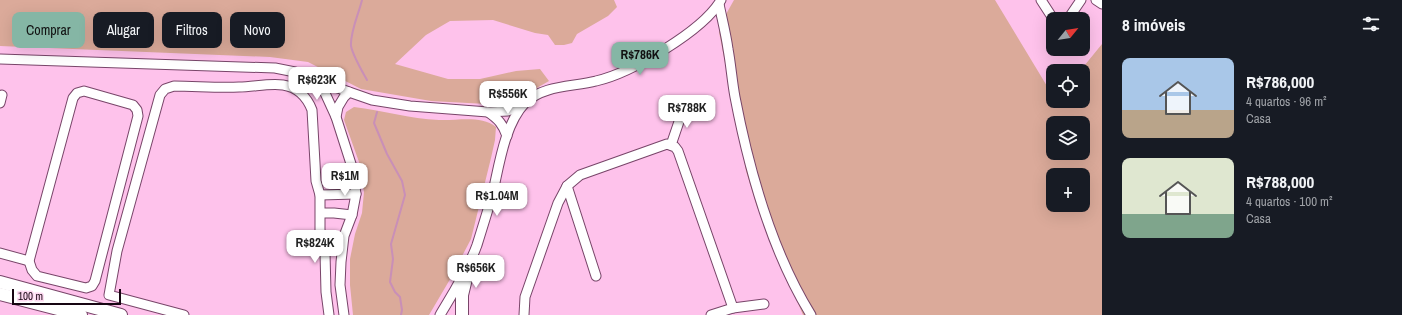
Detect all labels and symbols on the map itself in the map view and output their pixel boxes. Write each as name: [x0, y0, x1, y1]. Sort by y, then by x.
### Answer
north arrow: [1046, 12, 1090, 56]
pin: R$786K: [607, 42, 673, 76]
pin: R$623K: [284, 67, 350, 101]
pin: R$556K: [475, 81, 541, 115]
pin: R$788K: [654, 95, 720, 129]
pin: R$1M: [321, 163, 369, 197]
pin: R$1.04M: [460, 183, 534, 217]
pin: R$824K: [282, 230, 348, 264]
pin: R$656K: [443, 255, 509, 289]
scale bar: [12, 287, 121, 306]

